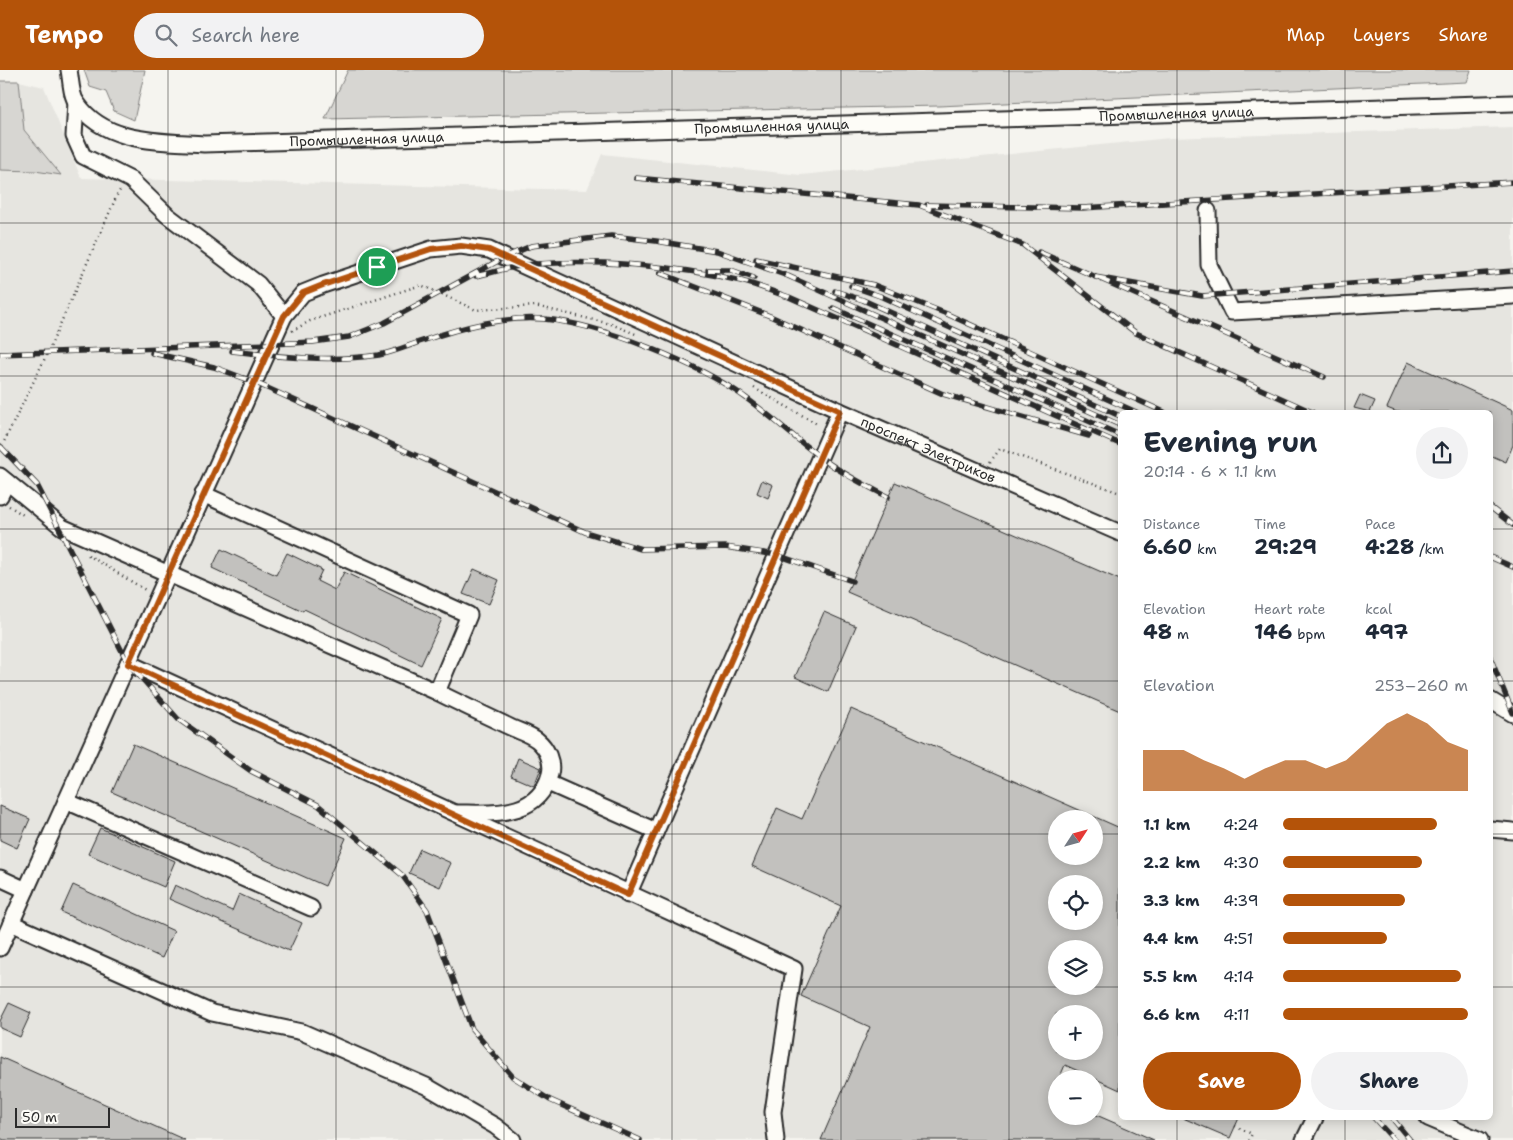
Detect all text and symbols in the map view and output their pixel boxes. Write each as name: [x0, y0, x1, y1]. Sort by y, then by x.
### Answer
search box: [134, 13, 484, 58]
text: Tempo: [25, 19, 104, 51]
icon: search: [152, 21, 180, 49]
text: Search here: [192, 23, 300, 48]
text: Map: [1287, 23, 1325, 47]
text: Layers: [1353, 23, 1410, 47]
text: Share: [1438, 23, 1488, 47]
street label: Промышленная улица: [1099, 102, 1254, 125]
street label: Промышленная улица: [694, 115, 850, 138]
street label: Промышленная улица: [289, 127, 445, 150]
pin: [356, 246, 398, 288]
icon: arrive: [363, 253, 391, 281]
street label: проспект Электриков: [858, 412, 998, 487]
text: Evening run: [1143, 423, 1318, 461]
button: share: [1416, 427, 1468, 479]
text: 20:14 · 6 × 1.1 km: [1143, 461, 1277, 482]
text: Distance: [1143, 515, 1200, 533]
text: Time: [1254, 515, 1286, 533]
text: Pace: [1365, 515, 1396, 533]
text: 6.60: [1143, 533, 1192, 561]
text: 29:29: [1254, 533, 1317, 561]
text: 4:28: [1365, 533, 1414, 561]
text: km: [1192, 540, 1217, 558]
text: /km: [1414, 540, 1444, 558]
text: Elevation: [1143, 600, 1206, 618]
text: Heart rate: [1254, 600, 1325, 618]
text: kcal: [1365, 600, 1392, 618]
text: 48: [1143, 618, 1172, 646]
text: 146: [1254, 618, 1292, 646]
text: 497: [1365, 618, 1408, 646]
text: m: [1172, 625, 1189, 643]
text: bpm: [1292, 625, 1325, 643]
text: Elevation: [1143, 675, 1215, 696]
text: 253–260 m: [1374, 675, 1468, 696]
north arrow: [1048, 810, 1102, 865]
map controls: [1048, 810, 1103, 1125]
text: 1.1 km: [1143, 814, 1190, 835]
text: 4:24: [1223, 814, 1259, 835]
text: 2.2 km: [1143, 852, 1200, 873]
text: 4:30: [1223, 852, 1259, 873]
button: locate: [1048, 875, 1103, 930]
text: 3.3 km: [1143, 890, 1200, 911]
text: 4:39: [1223, 890, 1259, 911]
text: 4.4 km: [1143, 928, 1199, 949]
text: 4:51: [1223, 928, 1253, 949]
button: layers: [1048, 940, 1103, 995]
text: 5.5 km: [1143, 966, 1197, 987]
text: 4:14: [1223, 966, 1254, 987]
text: 6.6 km: [1143, 1004, 1200, 1025]
text: 4:11: [1223, 1004, 1250, 1025]
button: +: [1048, 1005, 1103, 1060]
button: Save: [1143, 1052, 1301, 1110]
button: Share: [1311, 1052, 1468, 1110]
button: −: [1048, 1070, 1103, 1125]
scale bar: [15, 1105, 110, 1128]
text: 50 m: [22, 1108, 57, 1126]

